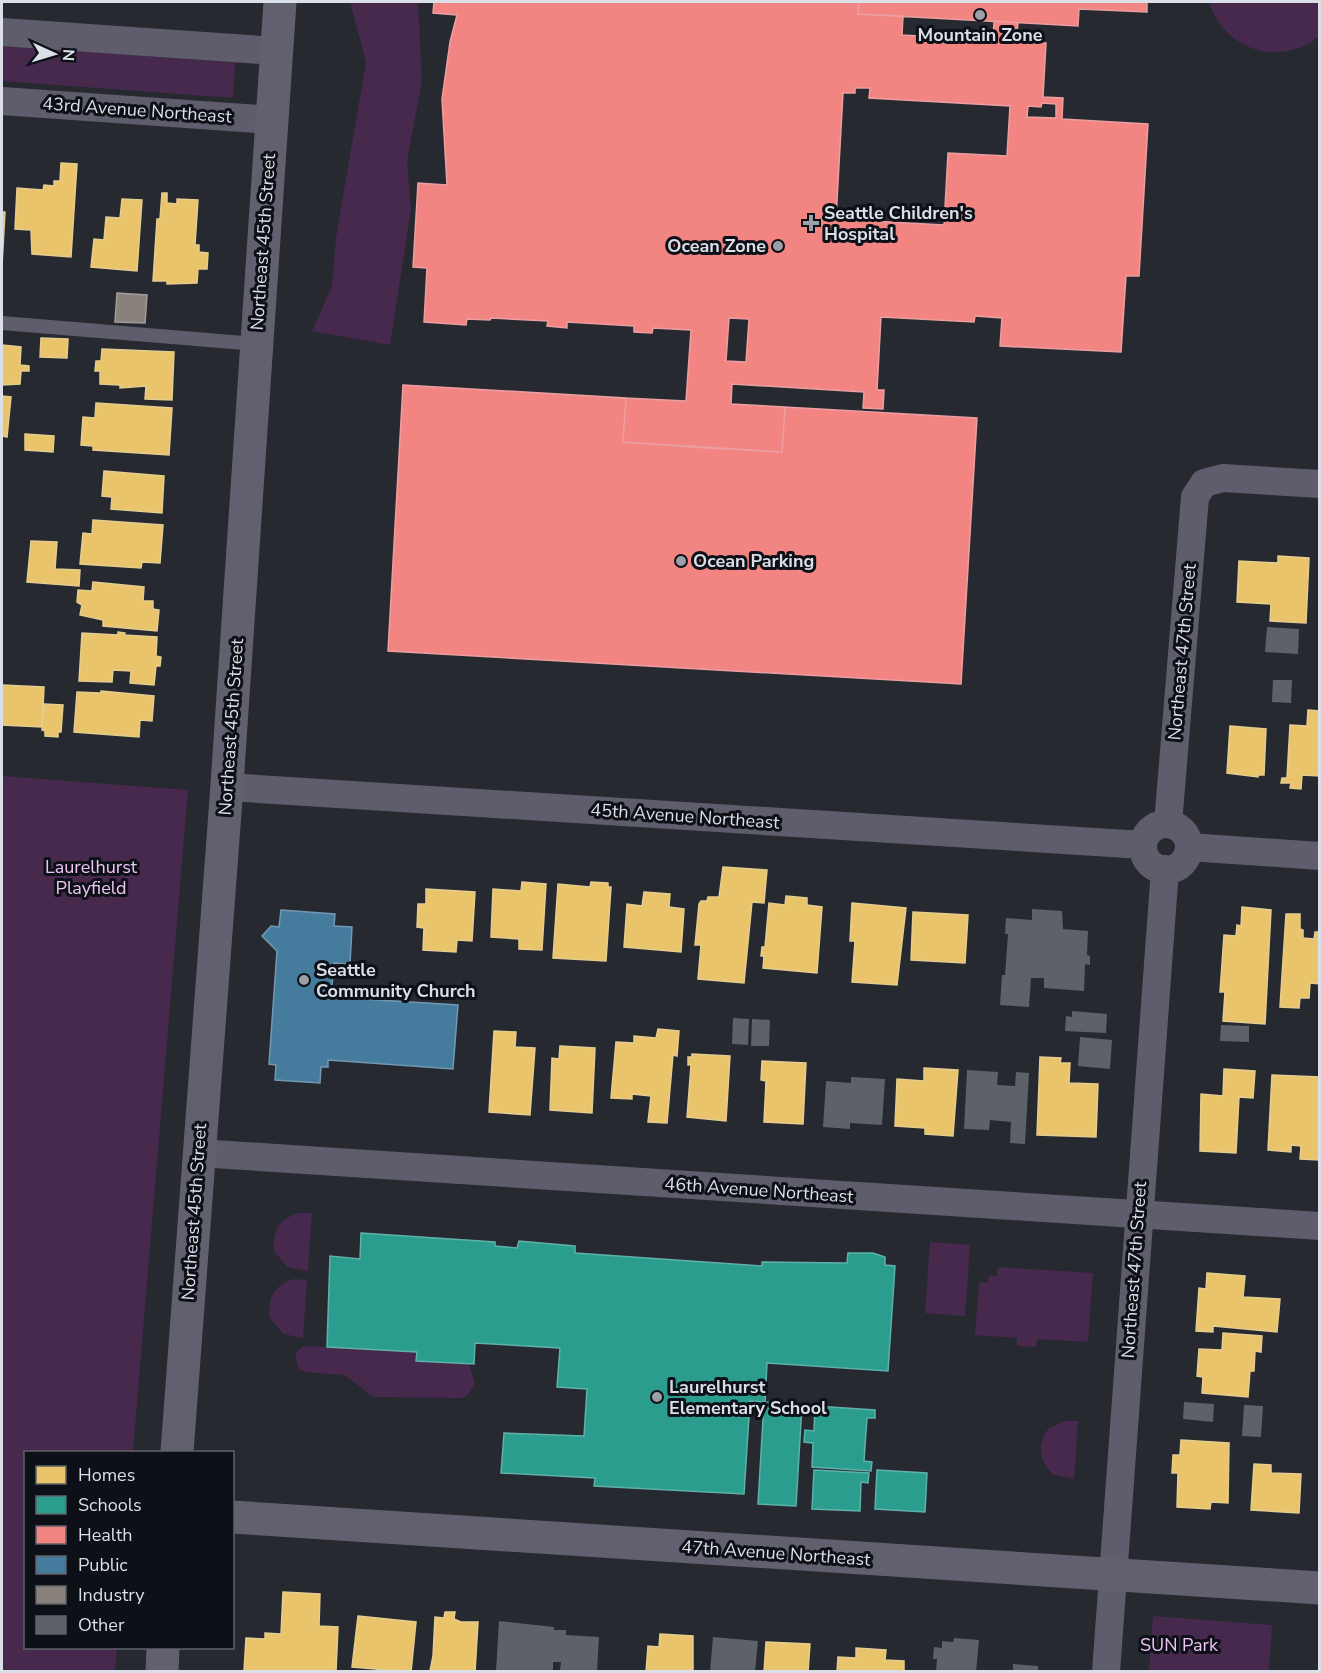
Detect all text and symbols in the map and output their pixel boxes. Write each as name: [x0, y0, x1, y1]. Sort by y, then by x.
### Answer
marker: Mountain Zone: [973, 8, 987, 22]
place label: Mountain Zone: [918, 23, 1043, 47]
north arrow: [24, 24, 84, 84]
text: N: [57, 48, 79, 62]
street label: 43rd Avenue Northeast: [42, 91, 233, 129]
street label: Northeast 45th Street: [245, 152, 281, 331]
place label: Seattle Children's Hospital: [824, 201, 973, 246]
marker: Seattle Children's Hospital: [802, 214, 820, 232]
place label: Ocean Zone: [667, 234, 766, 258]
marker: Ocean Zone: [771, 239, 785, 253]
place label: Ocean Parking: [693, 549, 814, 573]
marker: Ocean Parking: [674, 554, 688, 568]
street label: Northeast 47th Street: [1162, 562, 1202, 741]
street label: Northeast 45th Street: [213, 637, 249, 816]
street label: 45th Avenue Northeast: [590, 797, 781, 835]
park label: Laurelhurst Playfield: [45, 855, 138, 900]
place label: Seattle Community Church: [316, 958, 476, 1003]
marker: Seattle Community Church: [297, 973, 311, 987]
street label: Northeast 45th Street: [176, 1122, 212, 1301]
street label: 46th Avenue Northeast: [664, 1171, 855, 1209]
street label: Northeast 47th Street: [1116, 1180, 1152, 1359]
place label: Laurelhurst Elementary School: [669, 1375, 827, 1420]
marker: Laurelhurst Elementary School: [650, 1390, 664, 1404]
legend: [24, 1451, 234, 1649]
text: Homes: [78, 1463, 135, 1487]
text: Schools: [78, 1493, 142, 1517]
text: Health: [78, 1523, 133, 1547]
street label: 47th Avenue Northeast: [681, 1534, 872, 1572]
text: Public: [78, 1553, 128, 1577]
text: Industry: [78, 1583, 145, 1607]
text: Other: [78, 1613, 125, 1637]
park label: SUN Park: [1140, 1633, 1219, 1657]

